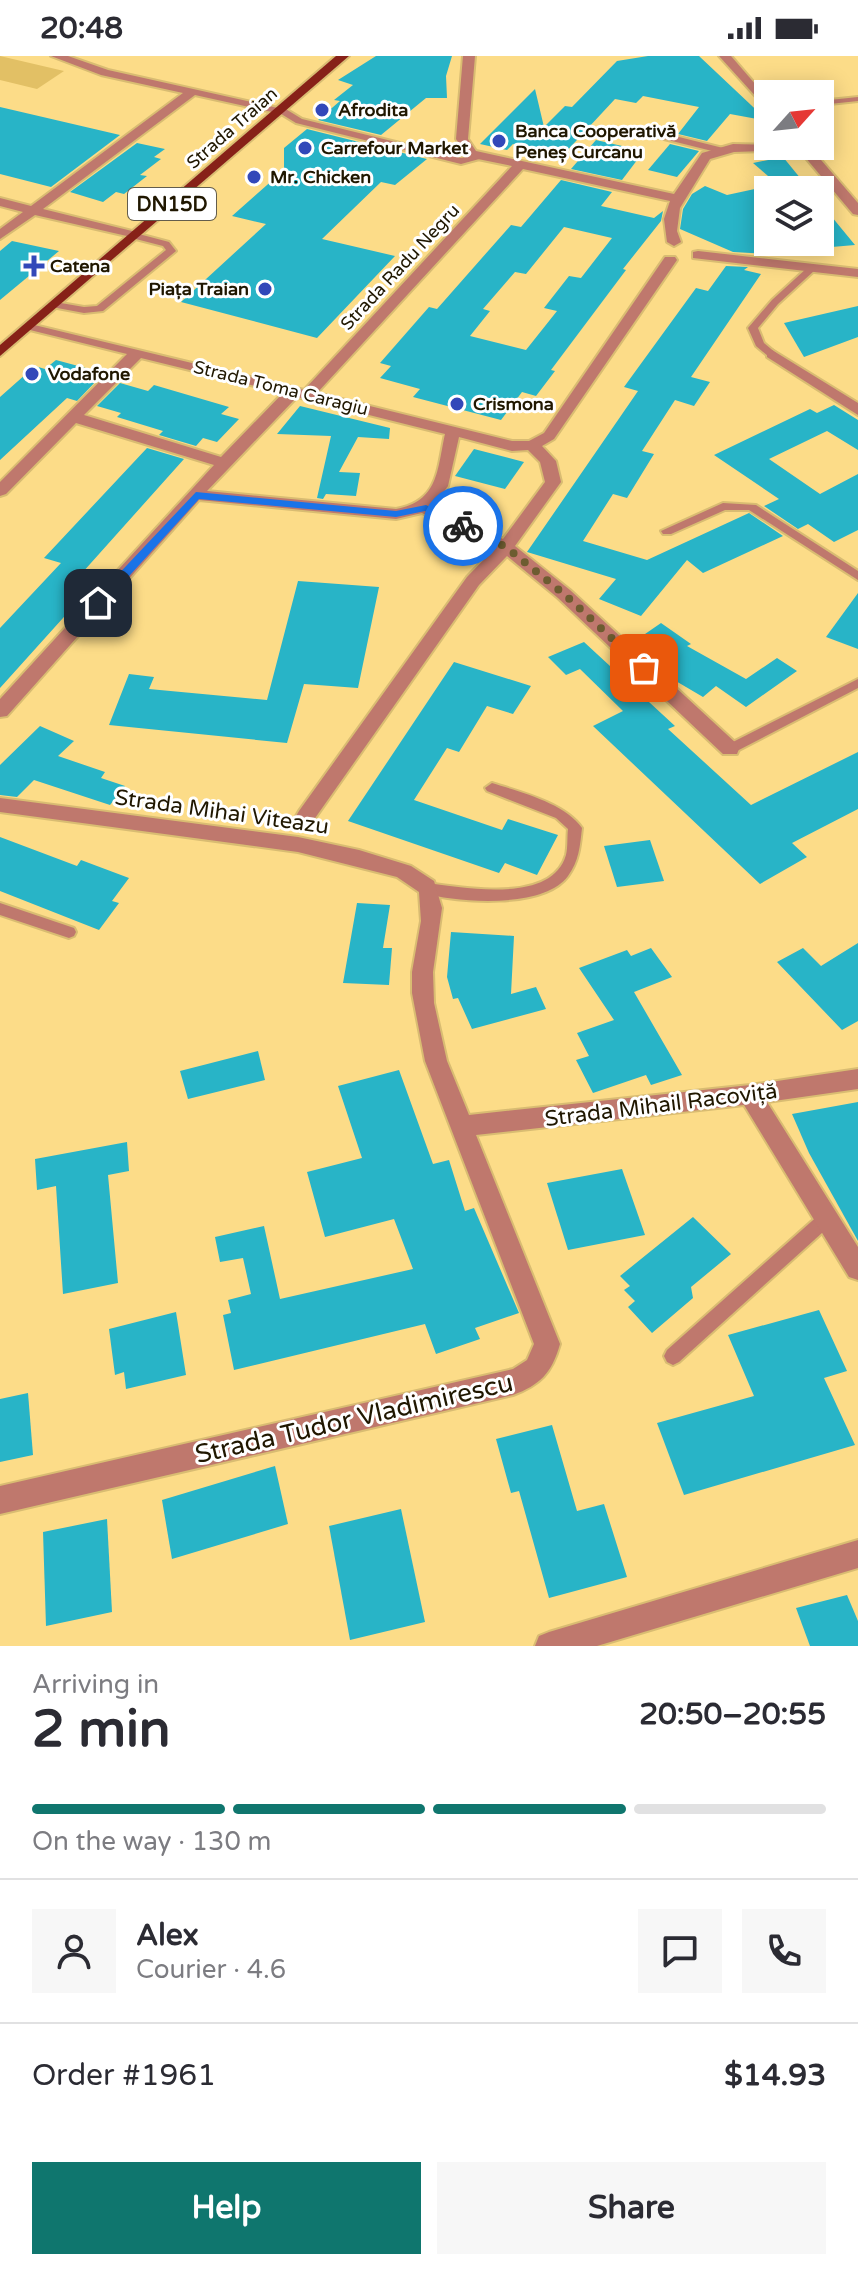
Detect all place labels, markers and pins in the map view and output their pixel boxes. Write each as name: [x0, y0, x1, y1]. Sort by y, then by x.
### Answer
place label: Afrodita: [338, 99, 408, 121]
marker: Afrodita: [313, 101, 331, 119]
place label: Banca Cooperativă Peneș Curcanu: [515, 120, 676, 163]
marker: Banca Cooperativă Peneș Curcanu: [490, 132, 508, 150]
place label: Carrefour Market: [321, 137, 468, 159]
marker: Carrefour Market: [296, 139, 314, 157]
place label: Mr. Chicken: [270, 166, 371, 188]
marker: Mr. Chicken: [245, 168, 263, 186]
place label: Catena: [50, 255, 110, 277]
marker: Catena: [25, 257, 43, 275]
place label: Piața Traian: [149, 278, 249, 300]
marker: Piața Traian: [256, 280, 274, 298]
place label: Vodafone: [48, 363, 130, 385]
marker: Vodafone: [23, 365, 41, 383]
place label: Crismona: [473, 393, 554, 415]
marker: Crismona: [448, 395, 466, 413]
pin: [64, 569, 132, 637]
pin: [610, 634, 678, 702]

